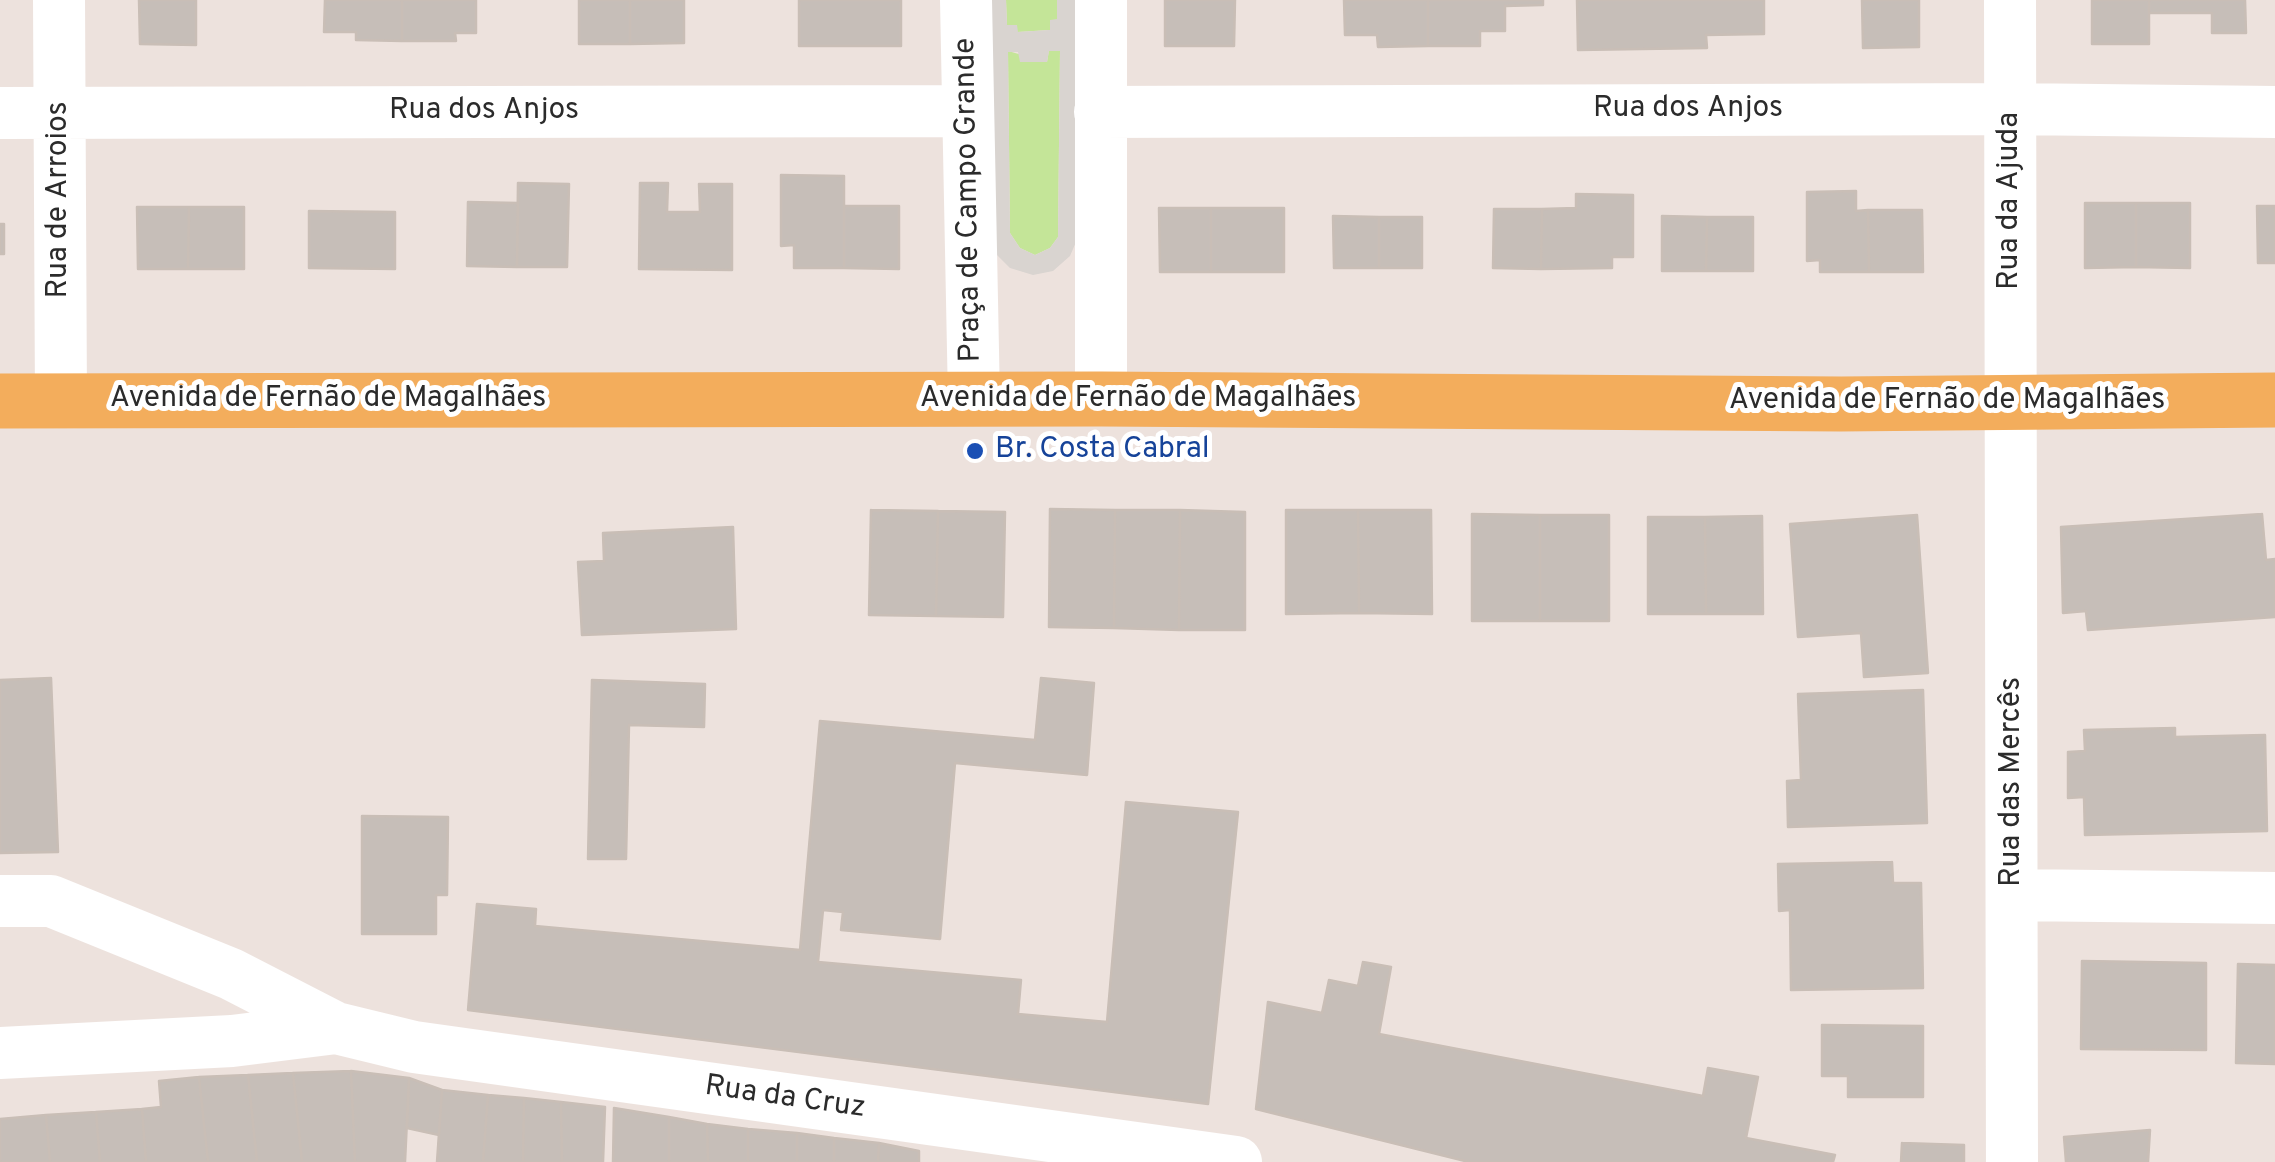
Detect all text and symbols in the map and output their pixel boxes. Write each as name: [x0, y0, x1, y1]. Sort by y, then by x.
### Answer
street label: Praça de Campo Grande: [949, 37, 991, 363]
street label: Rua dos Anjos: [1593, 92, 1783, 128]
street label: Rua dos Anjos: [389, 94, 579, 130]
street label: Rua de Arroios: [42, 101, 78, 299]
street label: Rua da Ajuda: [1993, 112, 2029, 290]
street label: Avenida de Fernão de Magalhães: [110, 382, 546, 418]
street label: Avenida de Fernão de Magalhães: [920, 382, 1356, 418]
street label: Avenida de Fernão de Magalhães: [1729, 384, 2165, 420]
place label: Br. Costa Cabral: [995, 433, 1210, 469]
marker: Br. Costa Cabral: [964, 440, 986, 462]
street label: Rua das Mercês: [1995, 677, 2031, 887]
street label: Rua da Cruz: [702, 1070, 868, 1128]

